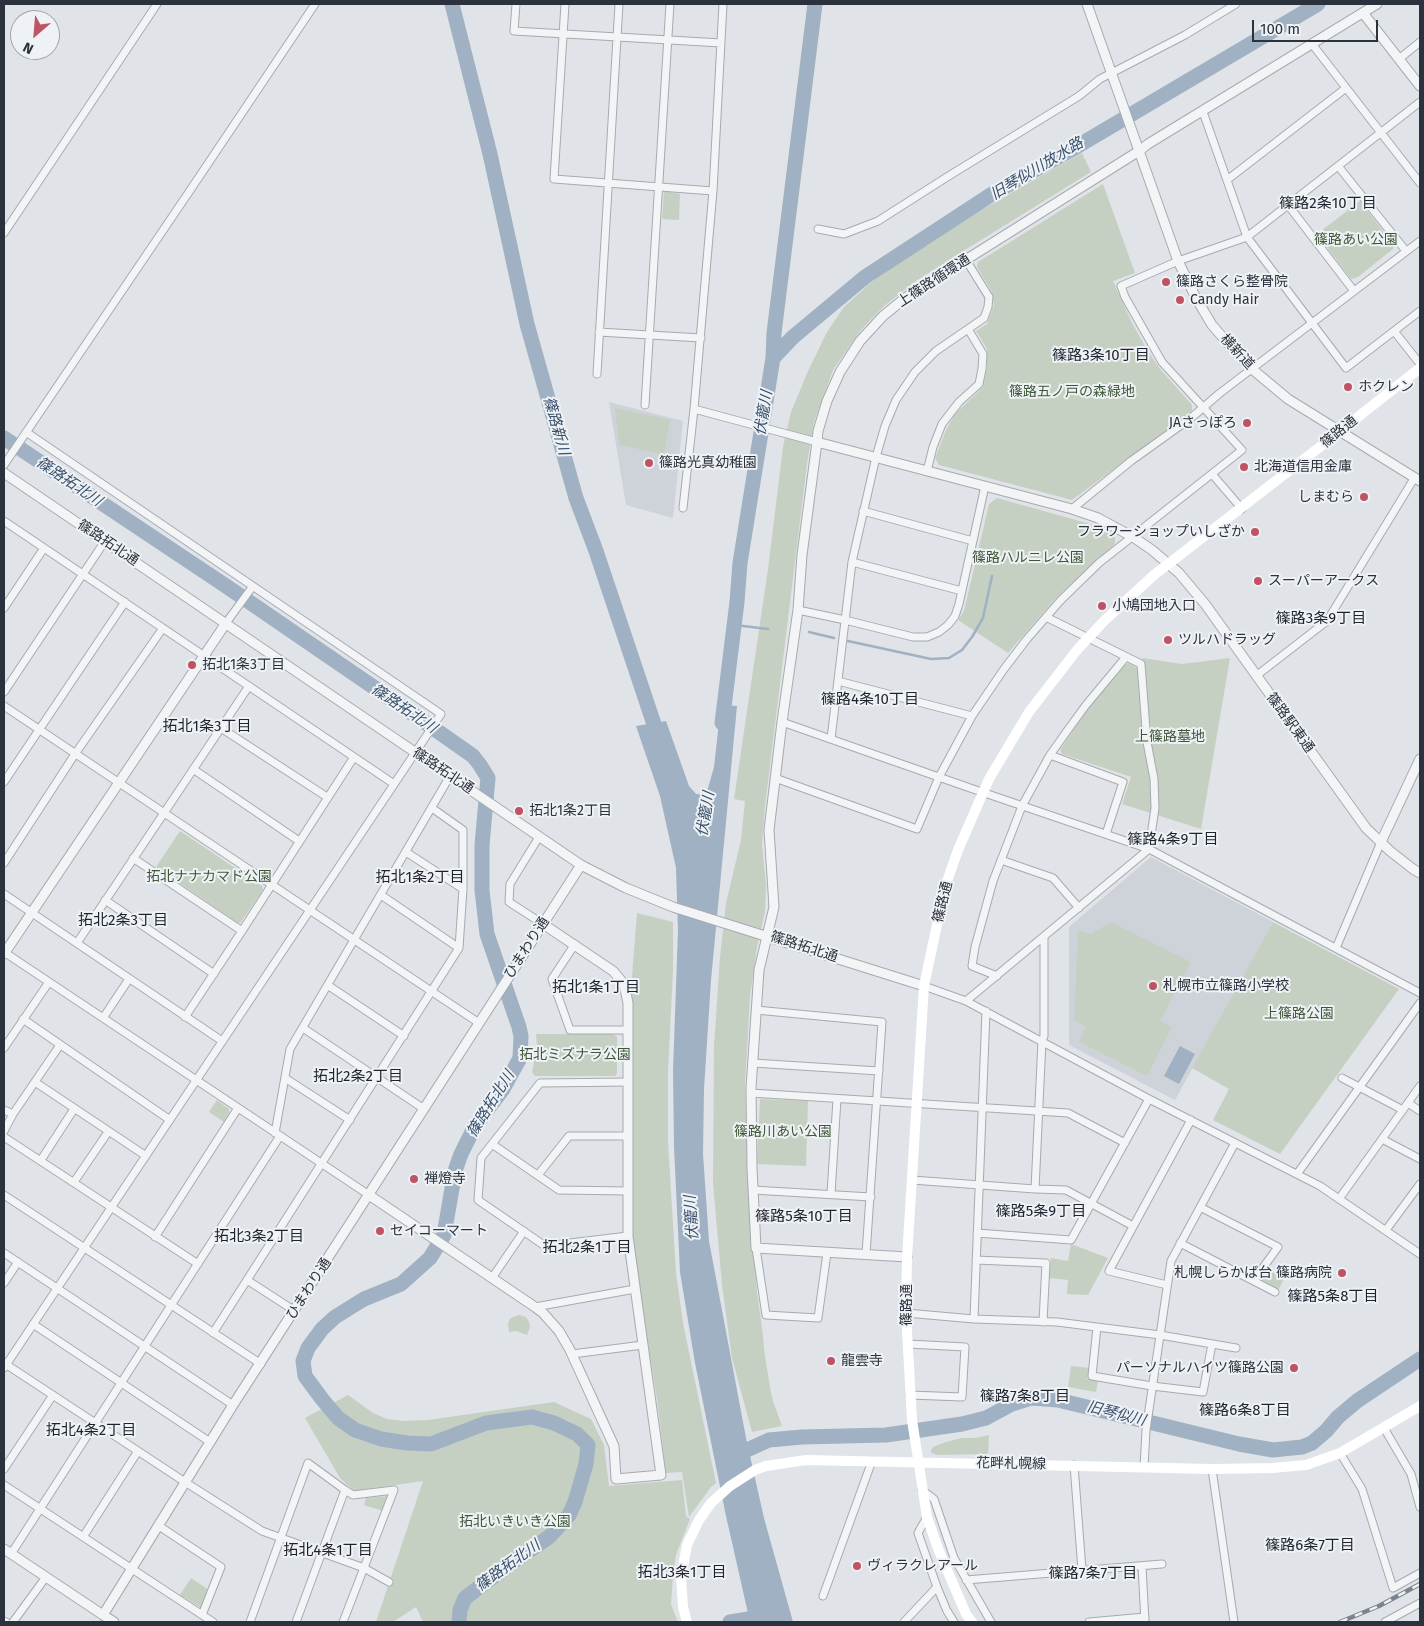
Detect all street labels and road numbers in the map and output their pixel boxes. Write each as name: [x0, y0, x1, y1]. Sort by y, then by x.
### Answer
street label: 上篠路循環通: [894, 251, 974, 311]
street label: 横新道: [1217, 331, 1257, 373]
street label: 篠路通: [1317, 412, 1361, 452]
street label: 篠路拓北通: [74, 516, 142, 570]
street label: 篠路駅東通: [1263, 690, 1317, 756]
street label: 篠路拓北通: [409, 744, 477, 798]
street label: 篠路通: [930, 880, 956, 924]
street label: ひまわり通: [501, 914, 553, 982]
street label: 篠路拓北通: [768, 928, 840, 966]
street label: ひまわり通: [283, 1255, 335, 1323]
street label: 篠路通: [899, 1284, 915, 1326]
street label: 花畔札幌線: [976, 1455, 1046, 1473]

